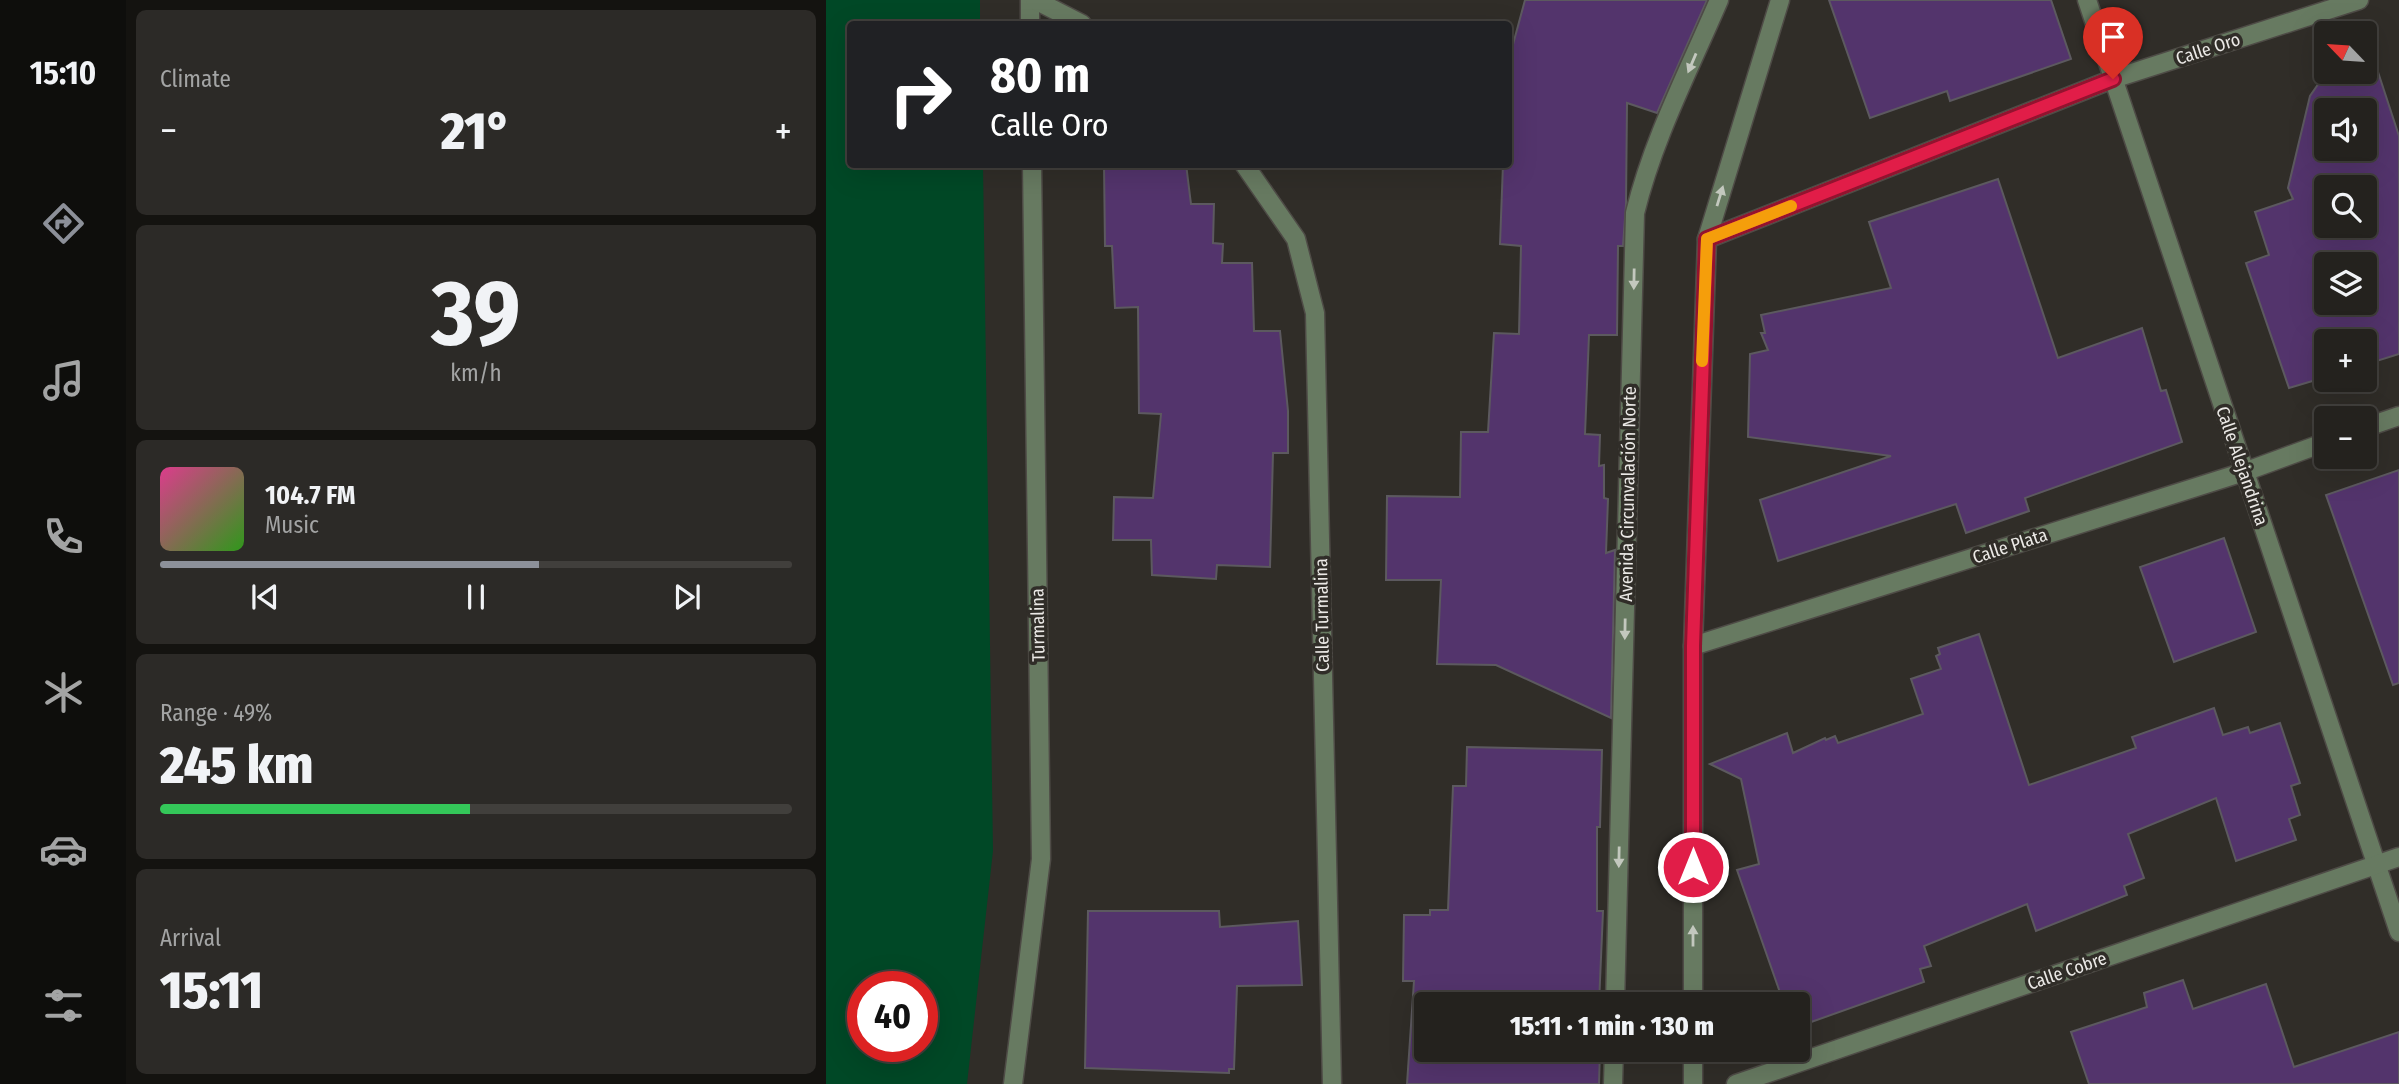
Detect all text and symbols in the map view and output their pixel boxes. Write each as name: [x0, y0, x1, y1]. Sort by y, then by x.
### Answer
pin: [2083, 7, 2143, 79]
icon: arrive: [2094, 18, 2132, 56]
north arrow: [2314, 21, 2376, 84]
map controls: [2314, 21, 2377, 469]
street label: Calle Oro: [2173, 28, 2243, 70]
text: 80 m: [990, 46, 1090, 105]
icon: right: [875, 49, 966, 140]
one-way arrow: [1686, 52, 1697, 73]
text: 15:10: [30, 54, 96, 92]
text: Climate: [160, 65, 231, 93]
button: sound: [2314, 98, 2377, 161]
text: 21°: [441, 100, 511, 163]
text: Calle Oro: [990, 106, 1109, 144]
text: −: [160, 108, 177, 154]
text: +: [775, 108, 792, 154]
button: search: [2314, 175, 2377, 238]
one-way arrow: [1715, 186, 1725, 207]
icon: directions: [39, 199, 88, 248]
button: layers: [2314, 252, 2377, 315]
text: 39: [431, 259, 521, 368]
one-way arrow: [1628, 269, 1639, 291]
button: +: [2314, 329, 2377, 392]
icon: music: [39, 356, 88, 405]
text: km/h: [450, 359, 502, 387]
street label: Avenida Circunvalación Norte: [1615, 386, 1641, 602]
street label: Calle Alejandrina: [2211, 403, 2273, 529]
button: −: [2314, 406, 2377, 469]
text: 104.7 FM: [265, 480, 356, 511]
text: Music: [265, 511, 319, 539]
icon: phone: [39, 512, 88, 561]
street label: Calle Plata: [1970, 524, 2050, 568]
street label: Calle Turmalina: [1310, 558, 1334, 672]
icon: previous: [246, 578, 284, 616]
icon: pause: [457, 578, 495, 616]
icon: next: [668, 578, 706, 616]
street label: Turmalina: [1026, 588, 1050, 662]
one-way arrow: [1619, 619, 1630, 641]
icon: climate: [39, 668, 88, 717]
text: Range · 49%: [160, 699, 272, 727]
text: 245 km: [160, 734, 313, 797]
icon: car: [39, 825, 88, 874]
position arrow: [1656, 830, 1730, 904]
one-way arrow: [1613, 846, 1625, 868]
text: Arrival: [160, 924, 221, 952]
one-way arrow: [1687, 925, 1699, 947]
street label: Calle Cobre: [2024, 947, 2110, 995]
text: 15:11: [160, 959, 263, 1022]
speed limit sign: 40: [847, 971, 938, 1062]
icon: filters: [39, 981, 88, 1030]
text: 15:11 · 1 min · 130 m: [1510, 1011, 1714, 1042]

